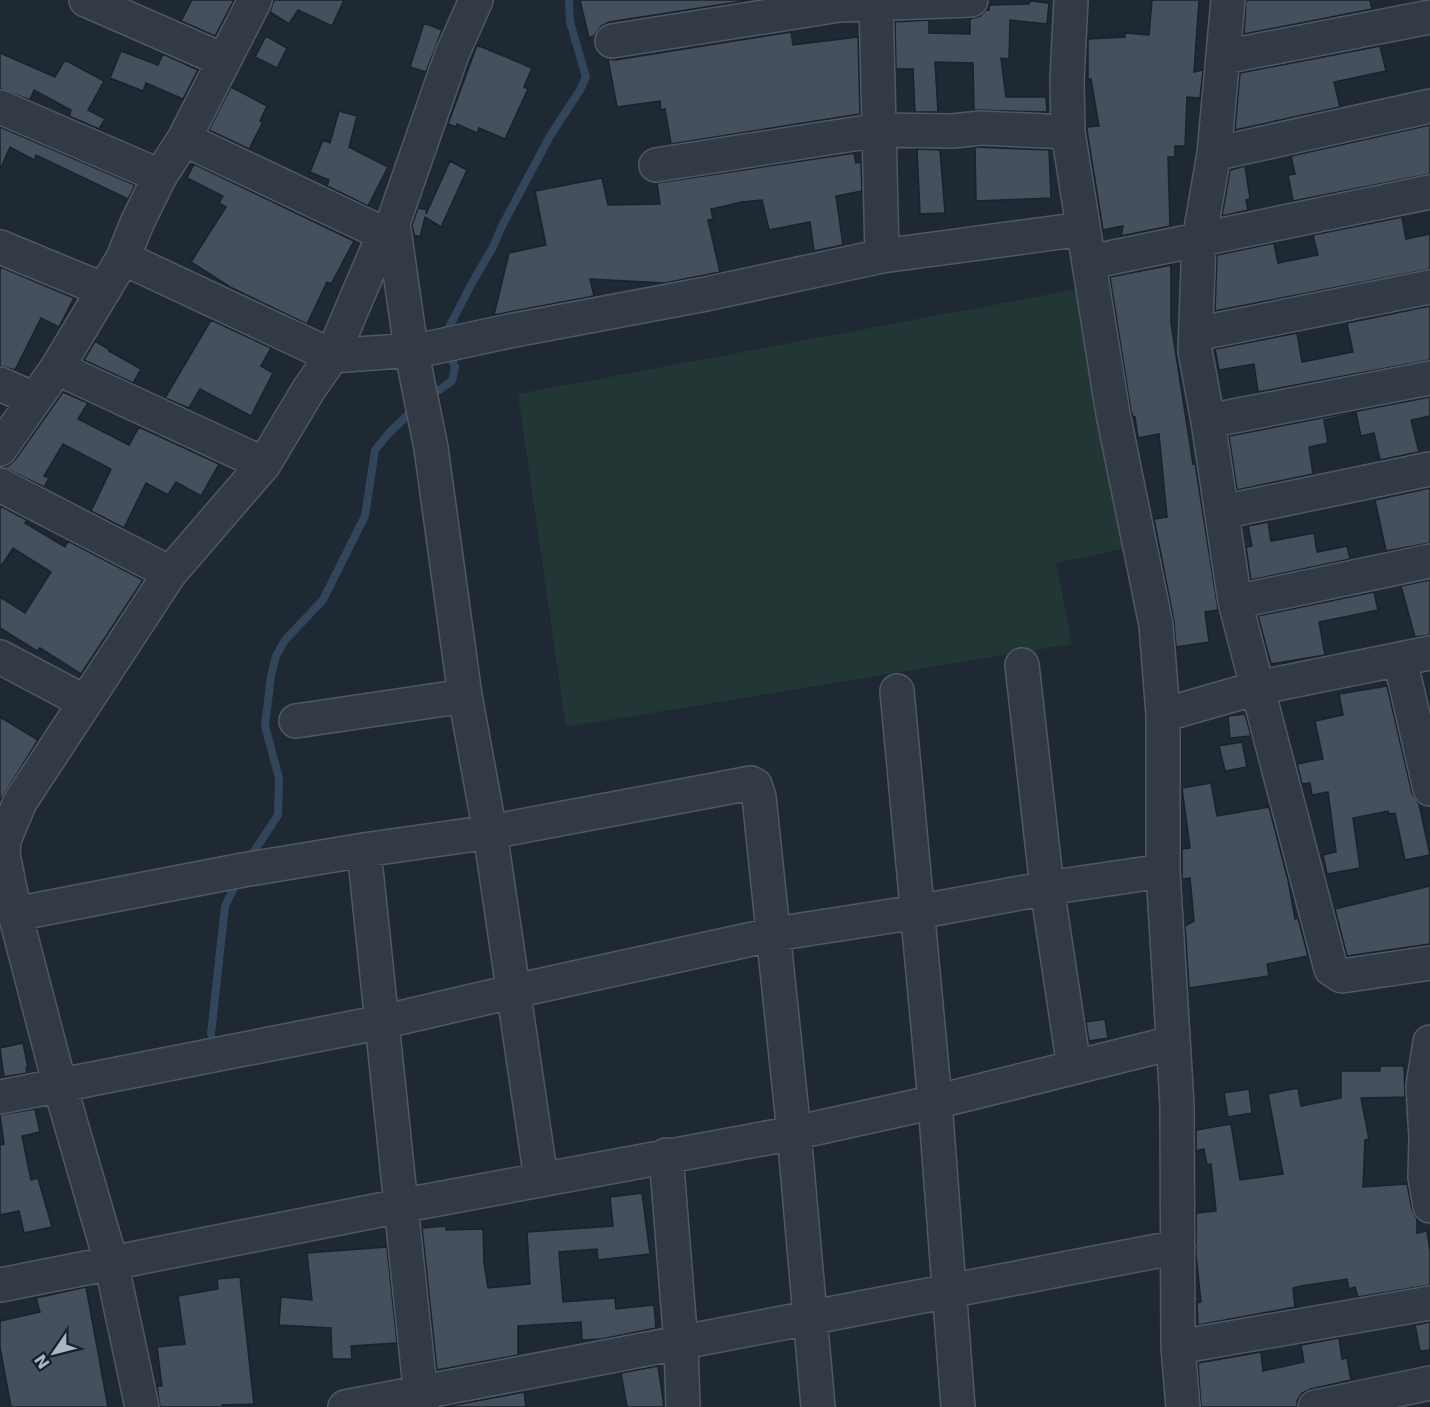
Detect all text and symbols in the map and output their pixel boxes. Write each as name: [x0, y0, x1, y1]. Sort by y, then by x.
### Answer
north arrow: [24, 1323, 84, 1383]
text: N: [31, 1350, 54, 1372]

